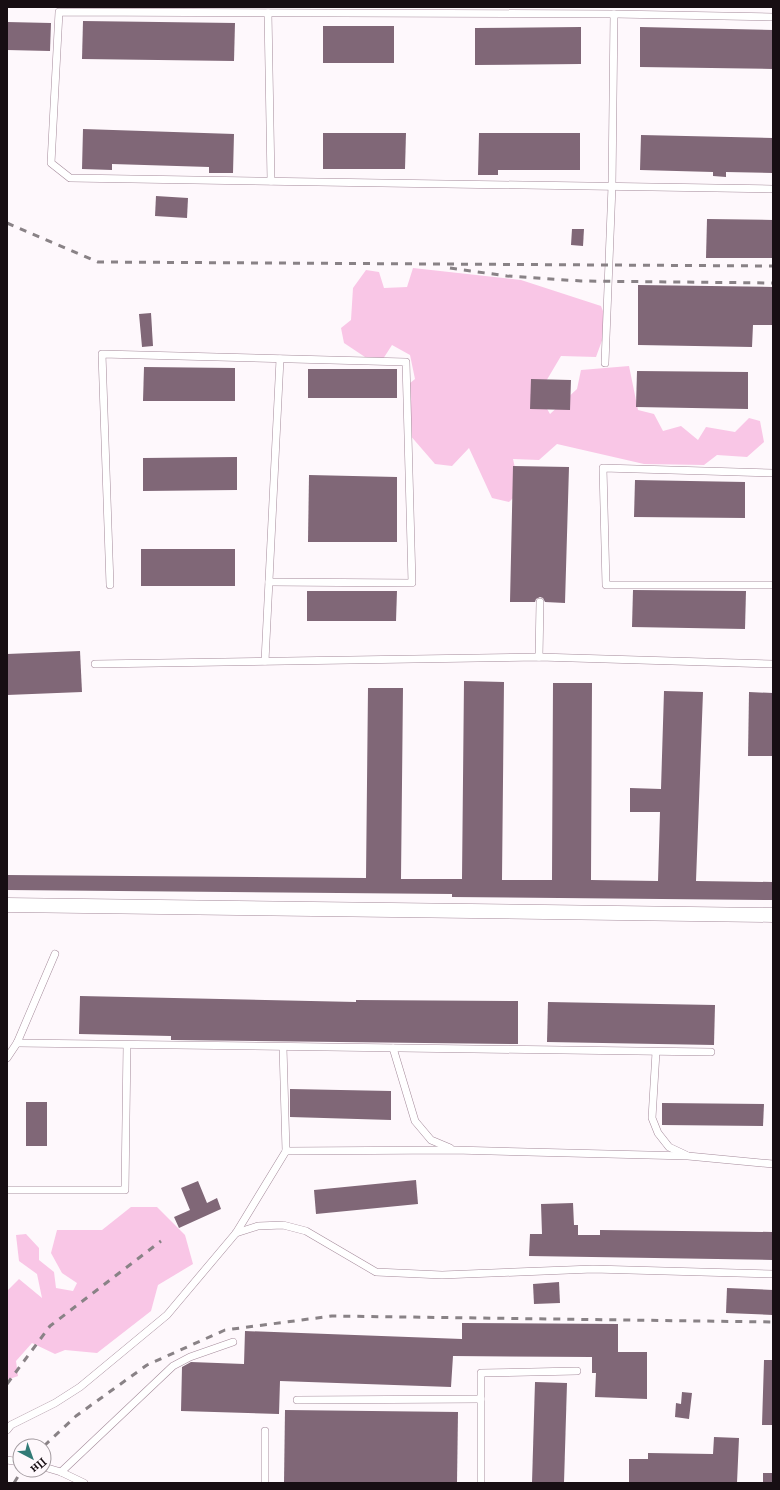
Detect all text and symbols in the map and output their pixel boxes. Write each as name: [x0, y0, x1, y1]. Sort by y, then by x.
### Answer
north arrow: [12, 1438, 52, 1478]
text: Пн: [28, 1455, 49, 1476]

